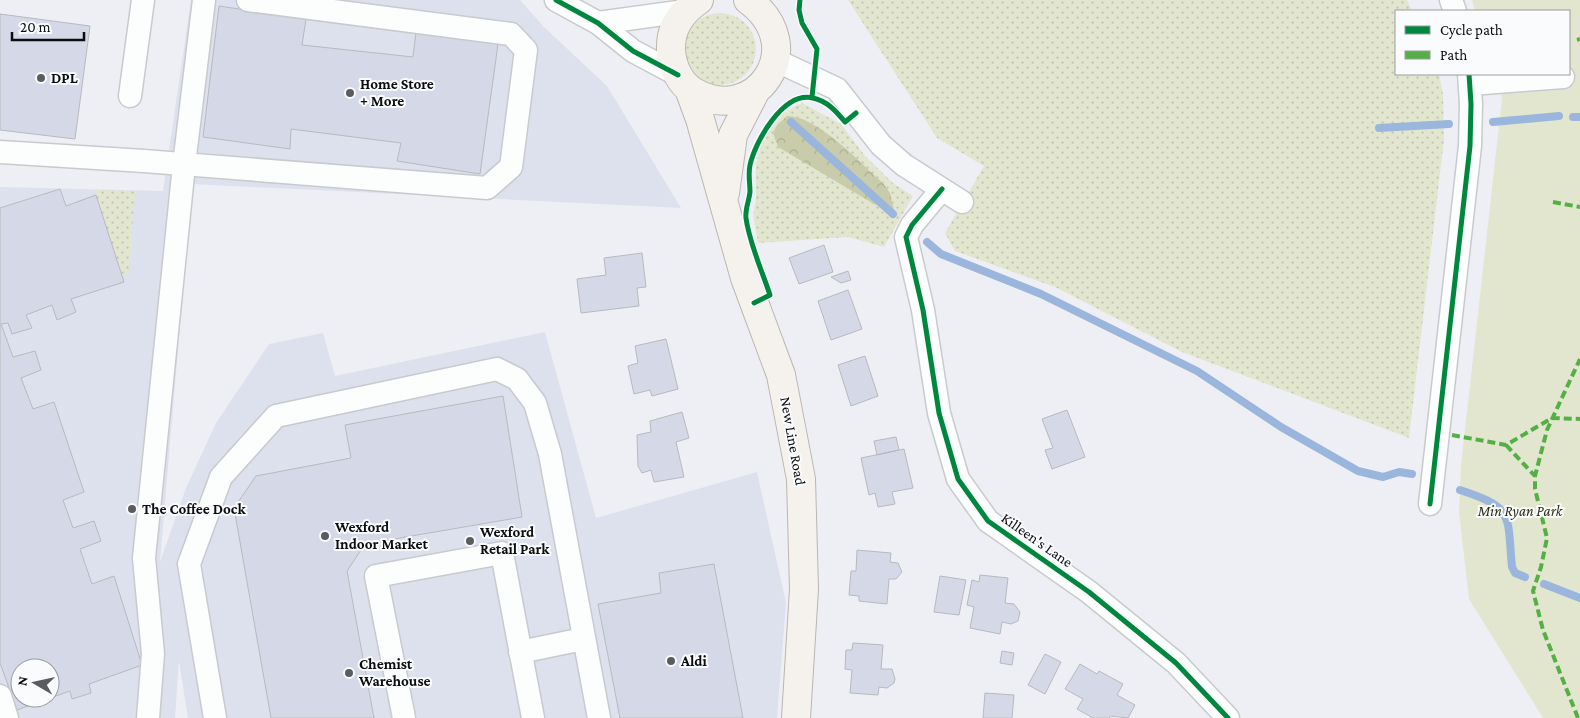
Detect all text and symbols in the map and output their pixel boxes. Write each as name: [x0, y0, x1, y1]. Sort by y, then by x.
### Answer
scale bar: [12, 10, 85, 42]
legend: [1395, 10, 1570, 75]
text: 20 m: [20, 19, 51, 35]
text: Cycle path: [1440, 22, 1503, 39]
text: Path: [1440, 47, 1467, 63]
place label: DPL: [51, 70, 79, 86]
marker: DPL: [35, 72, 47, 84]
place label: Home Store + More: [360, 76, 434, 109]
marker: Home Store + More: [344, 87, 356, 99]
street label: New Line Road: [777, 396, 809, 487]
place label: The Coffee Dock: [142, 501, 246, 517]
marker: The Coffee Dock: [126, 503, 138, 515]
park label: Min Ryan Park: [1477, 503, 1564, 520]
street label: Killeen's Lane: [998, 510, 1076, 571]
place label: Wexford Indoor Market: [334, 519, 429, 552]
place label: Wexford Retail Park: [479, 524, 550, 557]
marker: Wexford Indoor Market: [319, 530, 331, 542]
marker: Wexford Retail Park: [464, 535, 476, 547]
place label: Aldi: [680, 653, 707, 669]
marker: Aldi: [665, 655, 677, 667]
place label: Chemist Warehouse: [358, 656, 430, 689]
north arrow: [10, 658, 60, 708]
marker: Chemist Warehouse: [343, 667, 355, 679]
text: N: [14, 675, 31, 687]

